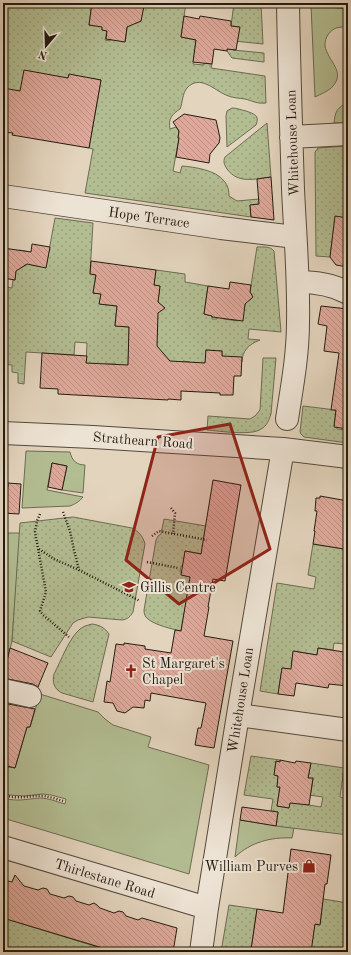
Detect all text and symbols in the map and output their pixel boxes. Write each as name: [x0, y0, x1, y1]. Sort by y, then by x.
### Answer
north arrow: [26, 26, 66, 66]
text: N: [37, 47, 49, 61]
street label: Whitehouse Loan: [284, 89, 302, 197]
street label: Hope Terrace: [107, 205, 190, 231]
street label: Strathearn Road: [92, 431, 194, 451]
school or university icon: Gillis Centre: [121, 579, 137, 595]
place label: Gillis Centre: [140, 581, 216, 595]
street label: Whitehouse Loan: [226, 646, 256, 754]
place label: St Margaret's Chapel: [142, 657, 225, 687]
church icon: St Margaret's Chapel: [123, 663, 139, 679]
street label: Thirlestane Road: [53, 857, 157, 901]
shop icon: William Purves: [301, 858, 317, 874]
place label: William Purves: [205, 860, 298, 874]

